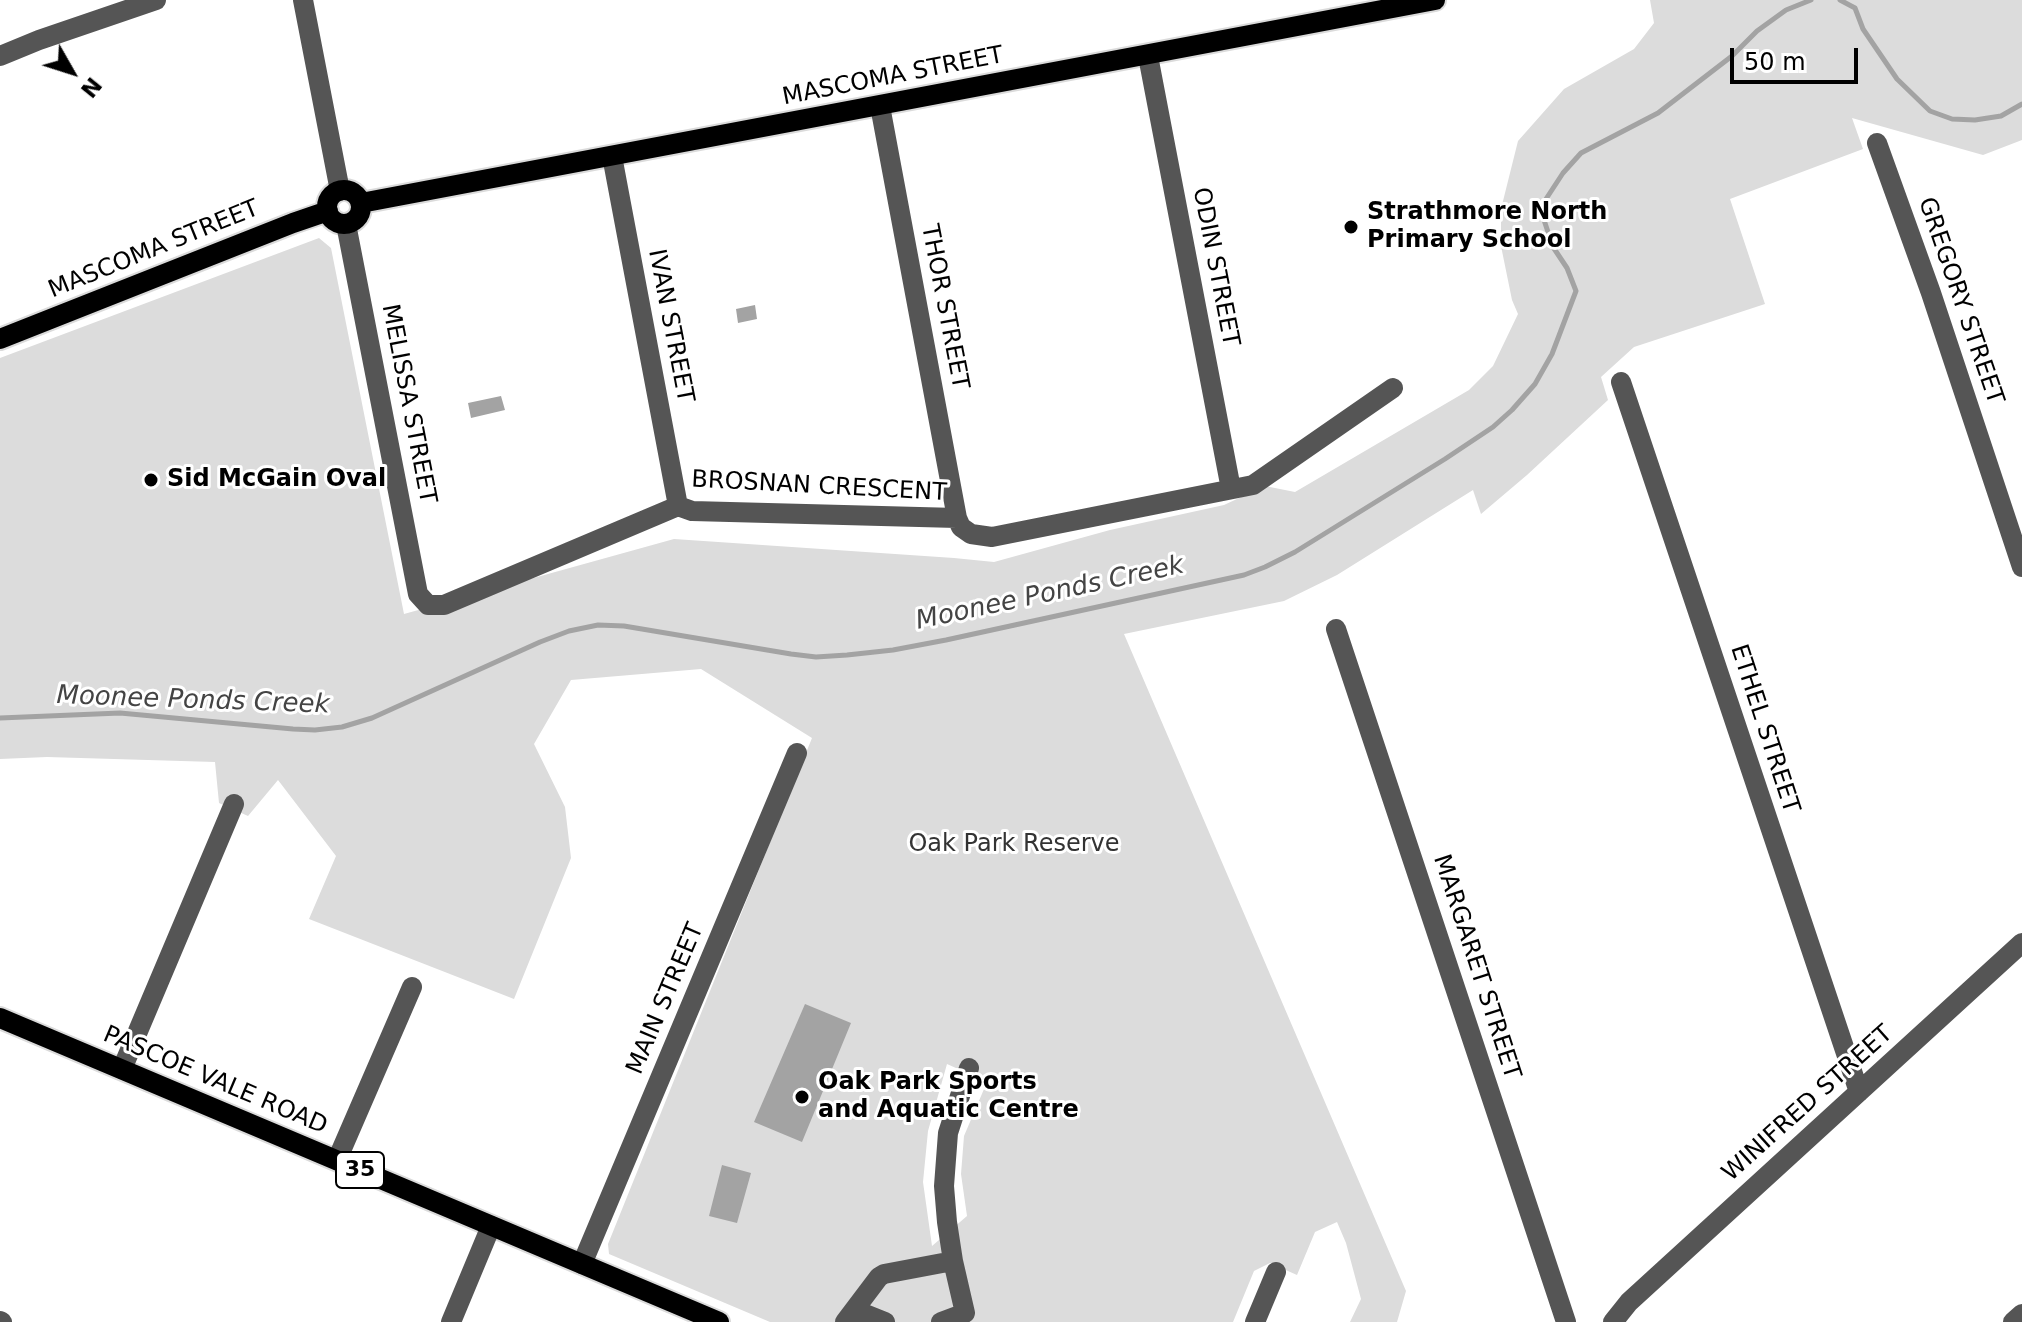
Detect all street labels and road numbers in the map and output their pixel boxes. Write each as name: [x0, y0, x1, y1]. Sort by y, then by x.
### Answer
street label: MASCOMA STREET: [780, 41, 1006, 113]
street label: ODIN STREET: [1185, 185, 1245, 349]
street label: GREGORY STREET: [1911, 194, 2009, 408]
street label: MASCOMA STREET: [45, 195, 263, 305]
street label: THOR STREET: [914, 222, 974, 392]
street label: IVAN STREET: [641, 247, 699, 405]
street label: MELISSA STREET: [375, 302, 441, 506]
street label: BROSNAN CRESCENT: [691, 466, 947, 508]
street label: ETHEL STREET: [1723, 641, 1805, 817]
street label: MARGARET STREET: [1426, 851, 1526, 1083]
street label: MAIN STREET: [621, 919, 711, 1079]
street label: WINIFRED STREET: [1717, 1020, 1899, 1188]
street label: PASCOE VALE ROAD: [99, 1021, 331, 1141]
road number: 35: [336, 1152, 384, 1188]

